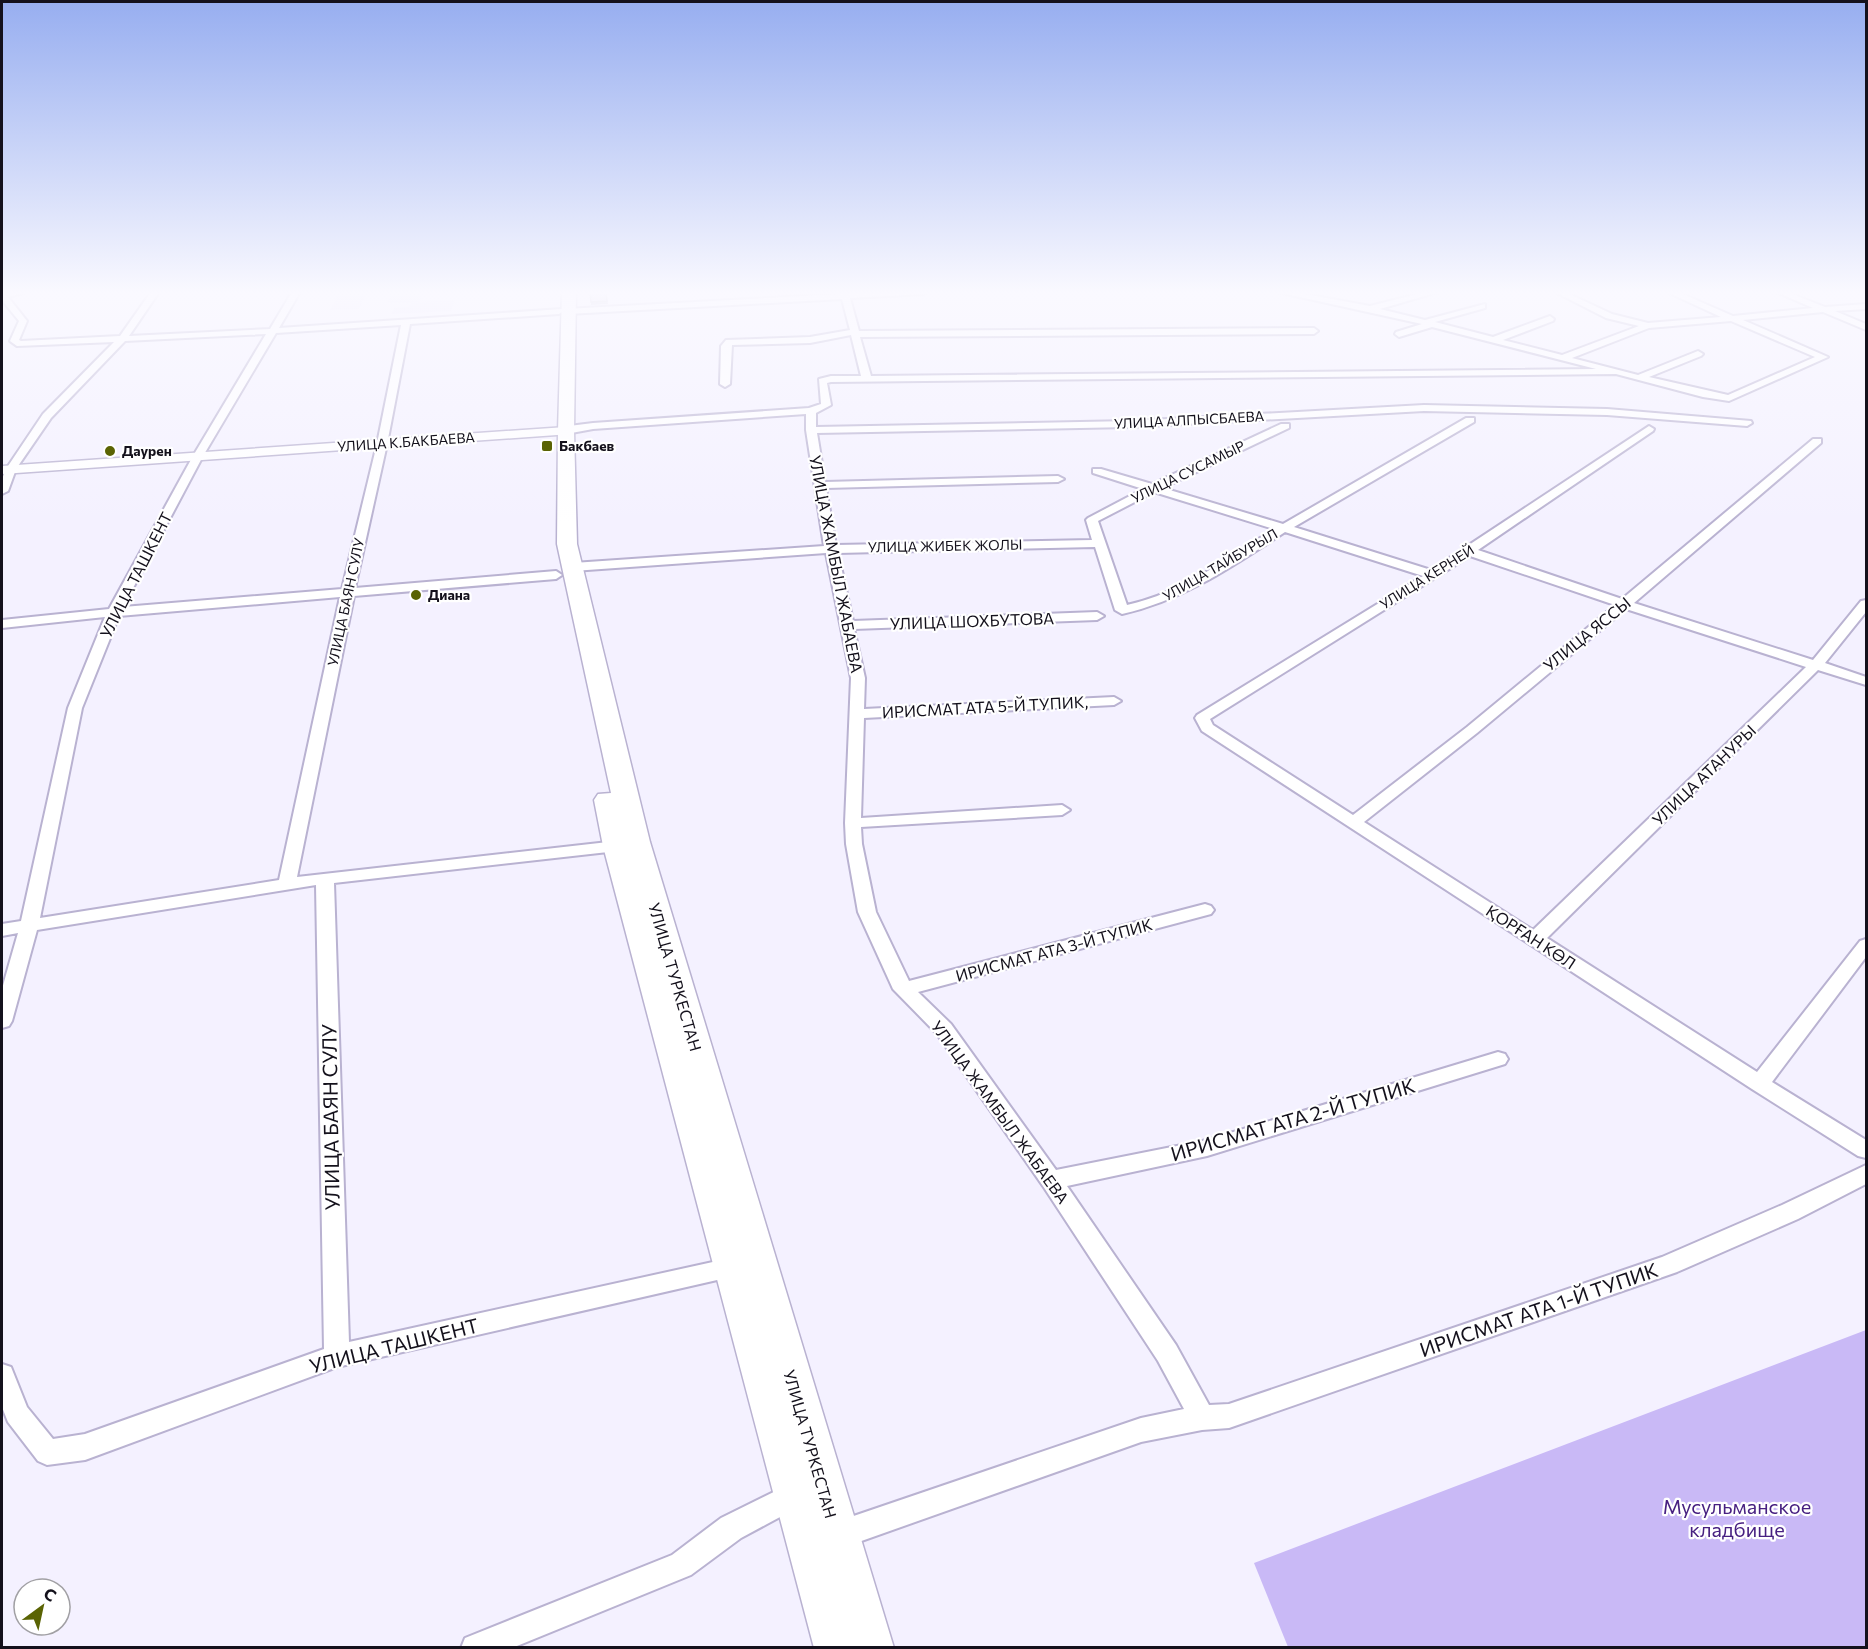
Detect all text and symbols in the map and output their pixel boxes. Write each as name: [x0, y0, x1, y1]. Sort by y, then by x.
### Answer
street label: УЛИЦА АЛПЫСБАЕВА: [1113, 407, 1265, 432]
street label: УЛИЦА К.БАКБАЕВА: [336, 428, 476, 455]
street label: УЛИЦА СУСАМЫР: [1128, 436, 1248, 507]
place label: Бакбаев: [559, 437, 615, 454]
marker: Бакбаев: [540, 439, 554, 453]
place label: Даурен: [122, 442, 172, 459]
marker: Даурен: [103, 444, 117, 458]
street label: УЛИЦА ЖАМБЫЛ ЖАБАЕВА: [806, 453, 867, 674]
street label: УЛИЦА ТАШКЕНТ: [96, 509, 176, 641]
street label: УЛИЦА ТАЙБУРЫЛ: [1159, 525, 1280, 604]
street label: УЛИЦА БАЯН СУЛУ: [324, 536, 368, 668]
street label: УЛИЦА ЖИБЕК ЖОЛЫ: [868, 536, 1022, 555]
street label: УЛИЦА КЕРНЕЙ: [1376, 541, 1477, 612]
place label: Диана: [428, 586, 470, 603]
marker: Диана: [409, 588, 423, 602]
street label: УЛИЦА ЯССЫ: [1539, 593, 1634, 675]
street label: УЛИЦА ШОХБУТОВА: [889, 608, 1055, 633]
street label: ИРИСМАТ АТА 5-Й ТУПИК,: [881, 692, 1089, 721]
street label: УЛИЦА АТАНУРЫ: [1648, 720, 1759, 829]
street label: УЛИЦА ТУРКЕСТАН: [645, 900, 706, 1053]
street label: ҚОРҒАН КӨЛ: [1483, 901, 1580, 973]
street label: ИРИСМАТ АТА 3-Й ТУПИК: [953, 914, 1155, 985]
street label: УЛИЦА ЖАМБЫЛ ЖАБАЕВА: [928, 1017, 1073, 1207]
street label: УЛИЦА БАЯН СУЛУ: [316, 1023, 344, 1211]
street label: ИРИСМАТ АТА 2-Й ТУПИК: [1168, 1073, 1418, 1165]
street label: ИРИСМАТ АТА 1-Й ТУПИК: [1416, 1257, 1661, 1361]
street label: УЛИЦА ТАШКЕНТ: [307, 1312, 481, 1378]
street label: УЛИЦА ТУРКЕСТАН: [780, 1367, 841, 1520]
park label: Мусульманское кладбище: [1663, 1494, 1811, 1541]
north arrow: [12, 1577, 72, 1637]
text: С: [41, 1583, 60, 1605]

